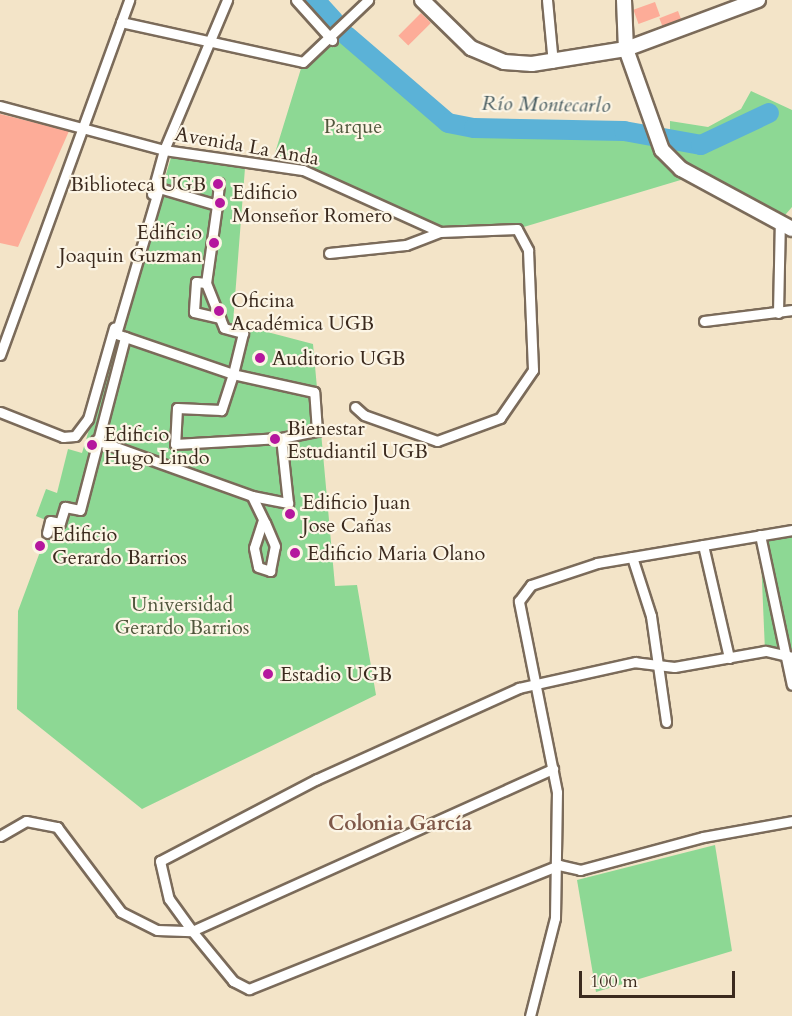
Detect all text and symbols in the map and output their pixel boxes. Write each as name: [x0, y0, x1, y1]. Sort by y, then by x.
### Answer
water label: Río Montecarlo: [481, 91, 611, 119]
park label: Parque: [324, 114, 382, 138]
street label: Avenida La Anda: [173, 121, 321, 171]
place label: Biblioteca UGB: [70, 172, 206, 196]
marker: Biblioteca UGB: [211, 177, 225, 191]
place label: Edificio Monseñor Romero: [232, 180, 392, 227]
marker: Edificio Monseñor Romero: [213, 196, 227, 210]
place label: Edificio Joaquin Guzman: [59, 220, 202, 267]
marker: Edificio Joaquin Guzman: [207, 236, 221, 250]
place label: Oficina Académica UGB: [231, 288, 374, 335]
marker: Oficina Académica UGB: [212, 304, 226, 318]
place label: Auditorio UGB: [272, 346, 405, 370]
marker: Auditorio UGB: [253, 351, 267, 365]
place label: Bienestar Estudiantil UGB: [287, 416, 428, 463]
place label: Edificio Hugo Lindo: [104, 422, 210, 469]
marker: Bienestar Estudiantil UGB: [268, 432, 282, 446]
marker: Edificio Hugo Lindo: [85, 438, 99, 452]
place label: Edificio Juan Jose Cañas: [302, 490, 411, 537]
marker: Edificio Juan Jose Cañas: [283, 507, 297, 521]
place label: Edificio Gerardo Barrios: [52, 522, 187, 569]
marker: Edificio Gerardo Barrios: [33, 539, 47, 553]
place label: Edificio Maria Olano: [307, 541, 485, 565]
marker: Edificio Maria Olano: [288, 546, 302, 560]
park label: Universidad Gerardo Barrios: [115, 592, 249, 639]
place label: Estadio UGB: [280, 662, 392, 686]
marker: Estadio UGB: [261, 667, 275, 681]
district label: Colonia García: [328, 811, 472, 837]
scale bar: [582, 959, 738, 997]
text: 100 m: [590, 969, 638, 994]

